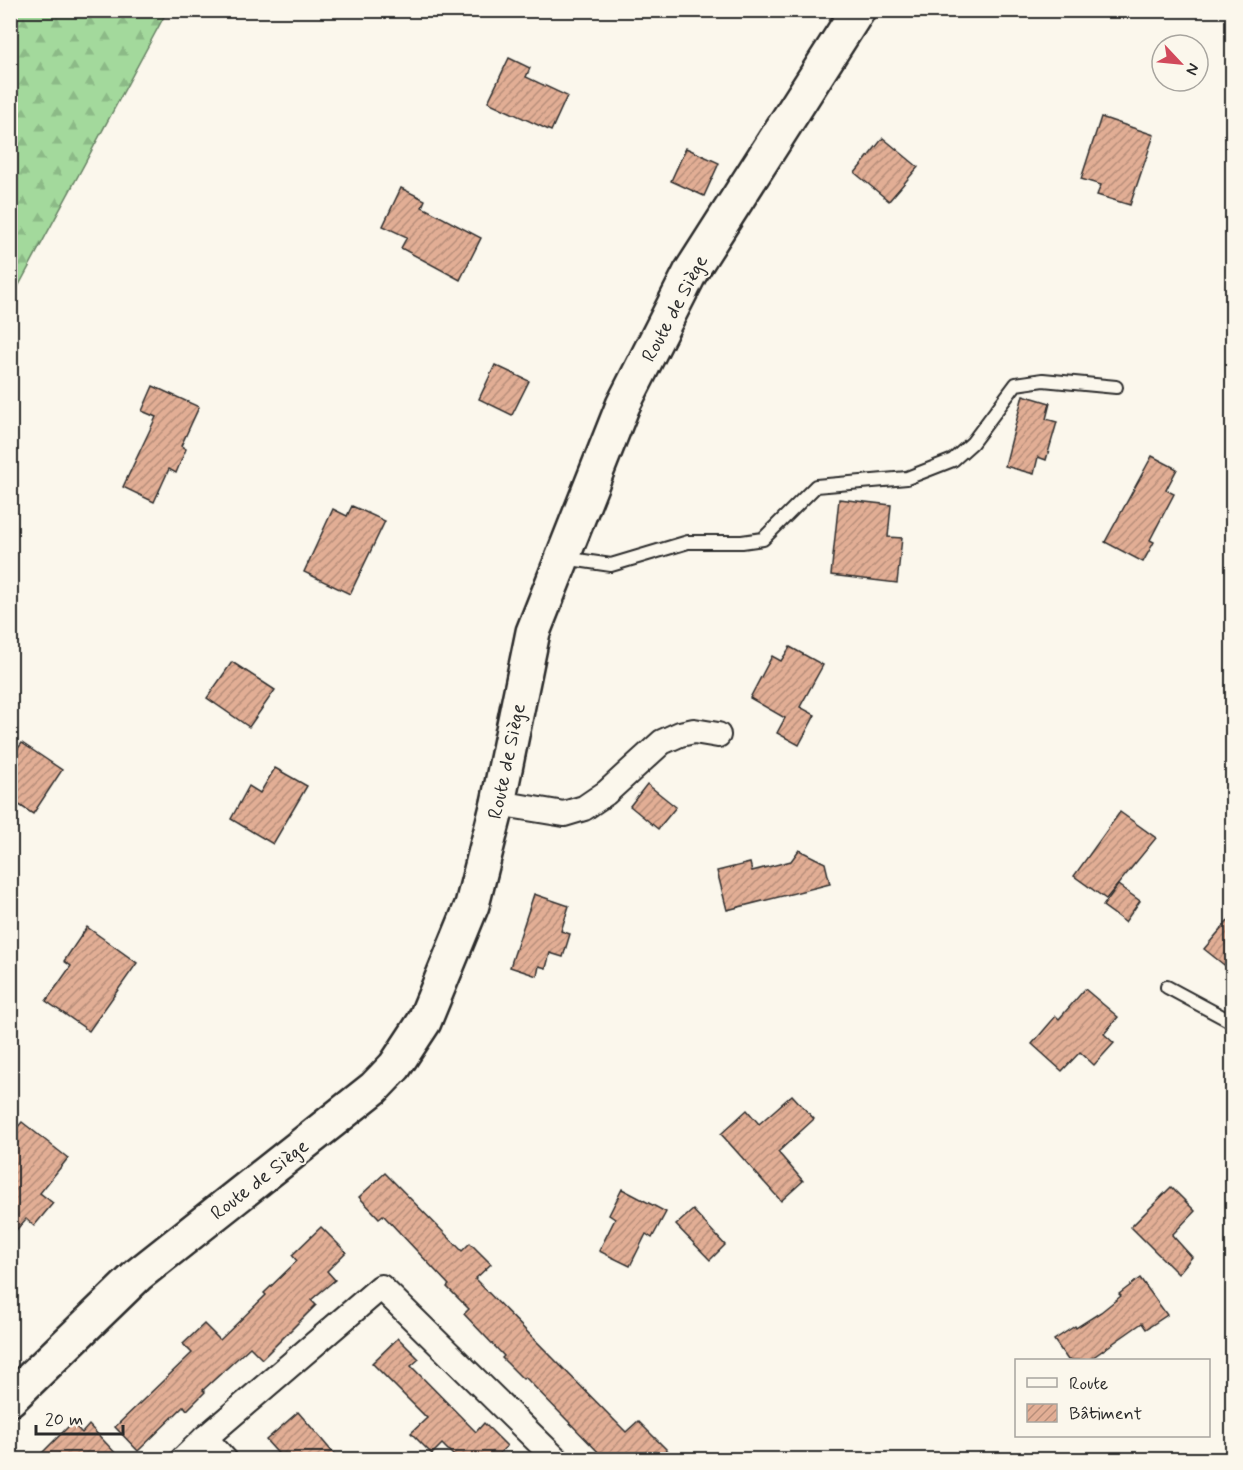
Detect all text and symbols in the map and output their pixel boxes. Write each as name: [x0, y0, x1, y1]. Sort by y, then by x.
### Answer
north arrow: [1150, 33, 1210, 93]
text: N: [1180, 60, 1204, 78]
street label: Route de Siège: [636, 250, 715, 367]
street label: Route de Siège: [482, 701, 533, 822]
street label: Route de Siège: [205, 1133, 315, 1227]
legend: [1015, 1359, 1210, 1437]
text: Route: [1069, 1372, 1108, 1396]
scale bar: [36, 1398, 123, 1436]
text: Bâtiment: [1069, 1402, 1142, 1426]
text: 20 m: [45, 1408, 83, 1432]

